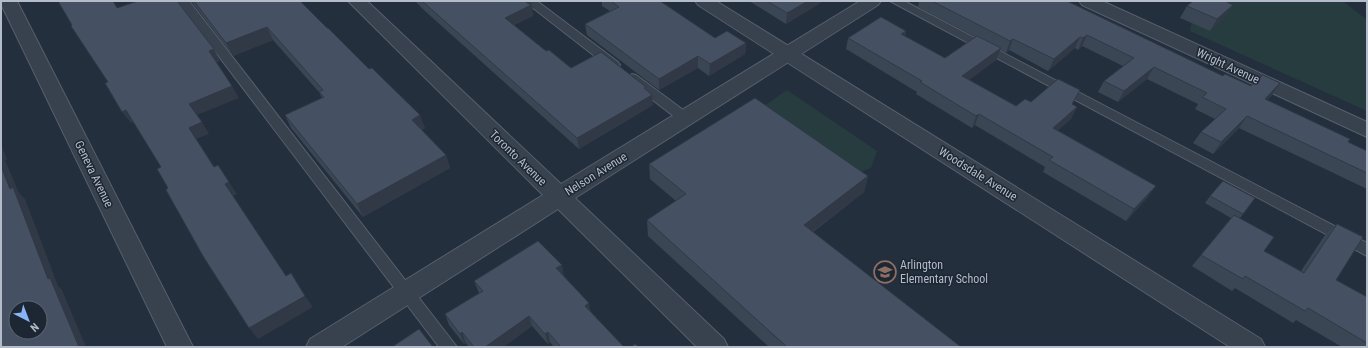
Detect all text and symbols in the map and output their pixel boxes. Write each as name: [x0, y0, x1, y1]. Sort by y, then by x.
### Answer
street label: Wright Avenue: [1194, 45, 1262, 87]
street label: Toronto Avenue: [487, 127, 550, 189]
street label: Geneva Avenue: [72, 138, 116, 210]
street label: Woodsdale Avenue: [936, 144, 1020, 204]
street label: Nelson Avenue: [562, 149, 630, 199]
place label: Arlington Elementary School: [900, 258, 988, 286]
school or university icon: Arlington Elementary School: [872, 259, 898, 285]
north arrow: [8, 300, 48, 340]
text: N: [27, 320, 41, 334]

